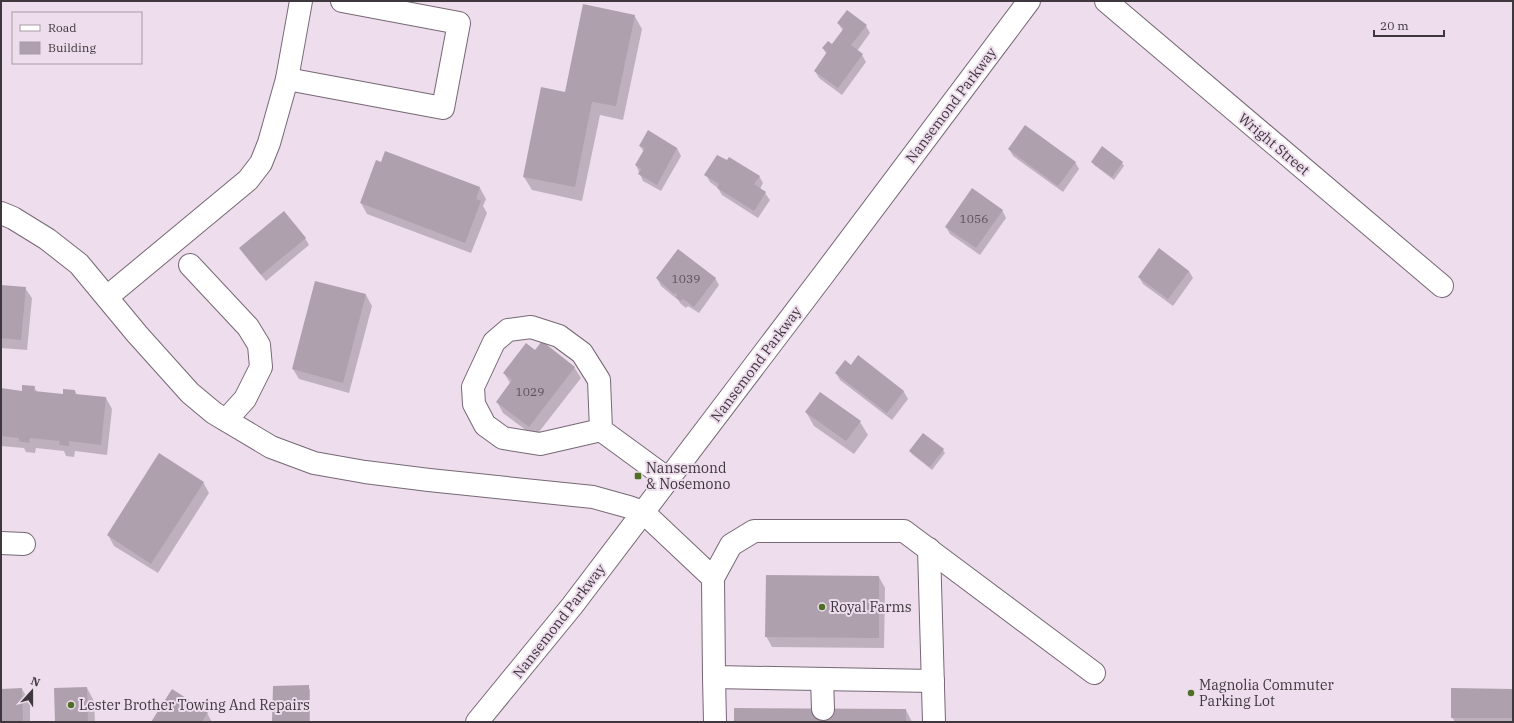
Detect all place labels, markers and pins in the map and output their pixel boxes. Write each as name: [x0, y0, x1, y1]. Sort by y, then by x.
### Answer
place label: Nansemond & Nosemono: [646, 459, 730, 493]
marker: Nansemond & Nosemono: [633, 471, 643, 481]
place label: Royal Farms: [830, 598, 912, 616]
marker: Royal Farms: [817, 602, 827, 612]
place label: Magnolia Commuter Parking Lot: [1199, 676, 1334, 710]
marker: Magnolia Commuter Parking Lot: [1186, 688, 1196, 698]
place label: Lester Brother Towing And Repairs: [79, 696, 310, 714]
marker: Lester Brother Towing And Repairs: [66, 700, 76, 710]

